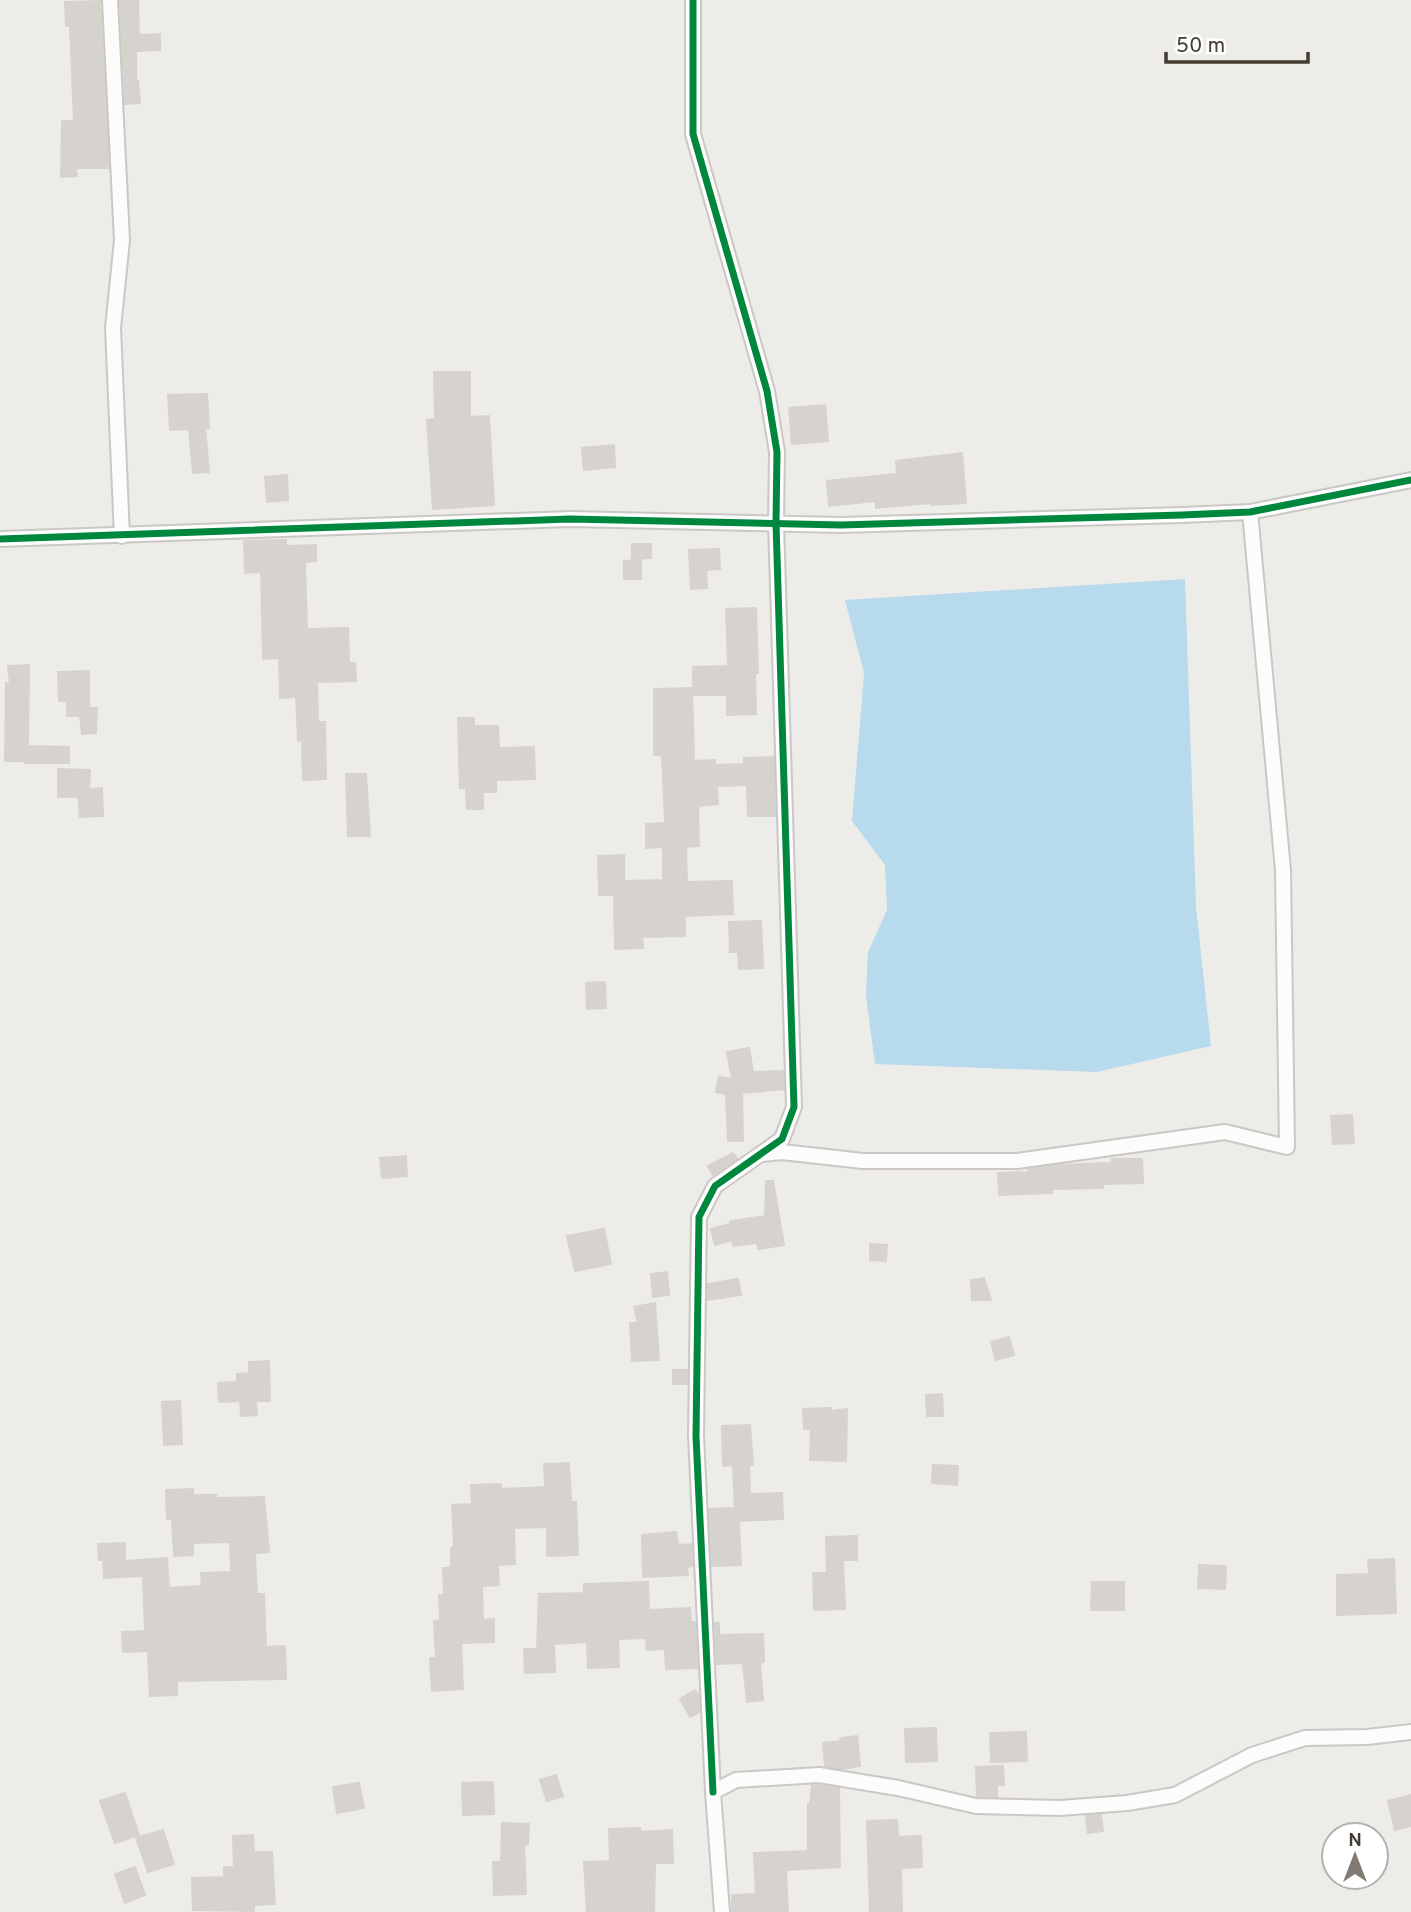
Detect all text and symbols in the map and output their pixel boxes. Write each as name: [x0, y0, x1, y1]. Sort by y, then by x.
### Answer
scale bar: [1166, 21, 1308, 65]
text: 50 m: [1176, 33, 1225, 60]
north arrow: [1320, 1821, 1390, 1891]
text: N: [1348, 1829, 1362, 1853]

